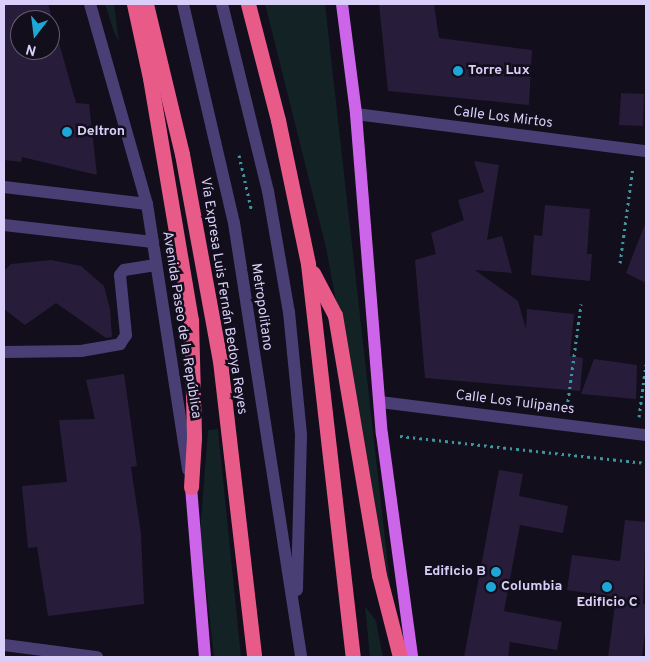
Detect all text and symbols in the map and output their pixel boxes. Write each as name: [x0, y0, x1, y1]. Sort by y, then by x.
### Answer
north arrow: [10, 10, 60, 60]
text: N: [24, 39, 38, 59]
place label: Torre Lux: [468, 63, 530, 79]
marker: Torre Lux: [452, 65, 464, 77]
street label: Calle Los Mirtos: [452, 104, 554, 132]
place label: Deltron: [77, 124, 125, 140]
marker: Deltron: [61, 126, 73, 138]
street label: Vía Expresa Luis Fernán Bedoya Reyes: [196, 176, 250, 416]
street label: Avenida Paseo de la República: [158, 230, 204, 420]
street label: Metropolitano: [247, 262, 275, 352]
street label: Calle Los Tulipanes: [454, 387, 576, 419]
place label: Edificio B: [424, 564, 486, 580]
marker: Edificio B: [490, 566, 502, 578]
place label: Columbia: [501, 579, 562, 595]
marker: Columbia: [485, 581, 497, 593]
marker: Edificio C: [601, 581, 613, 593]
place label: Edificio C: [576, 595, 638, 611]

